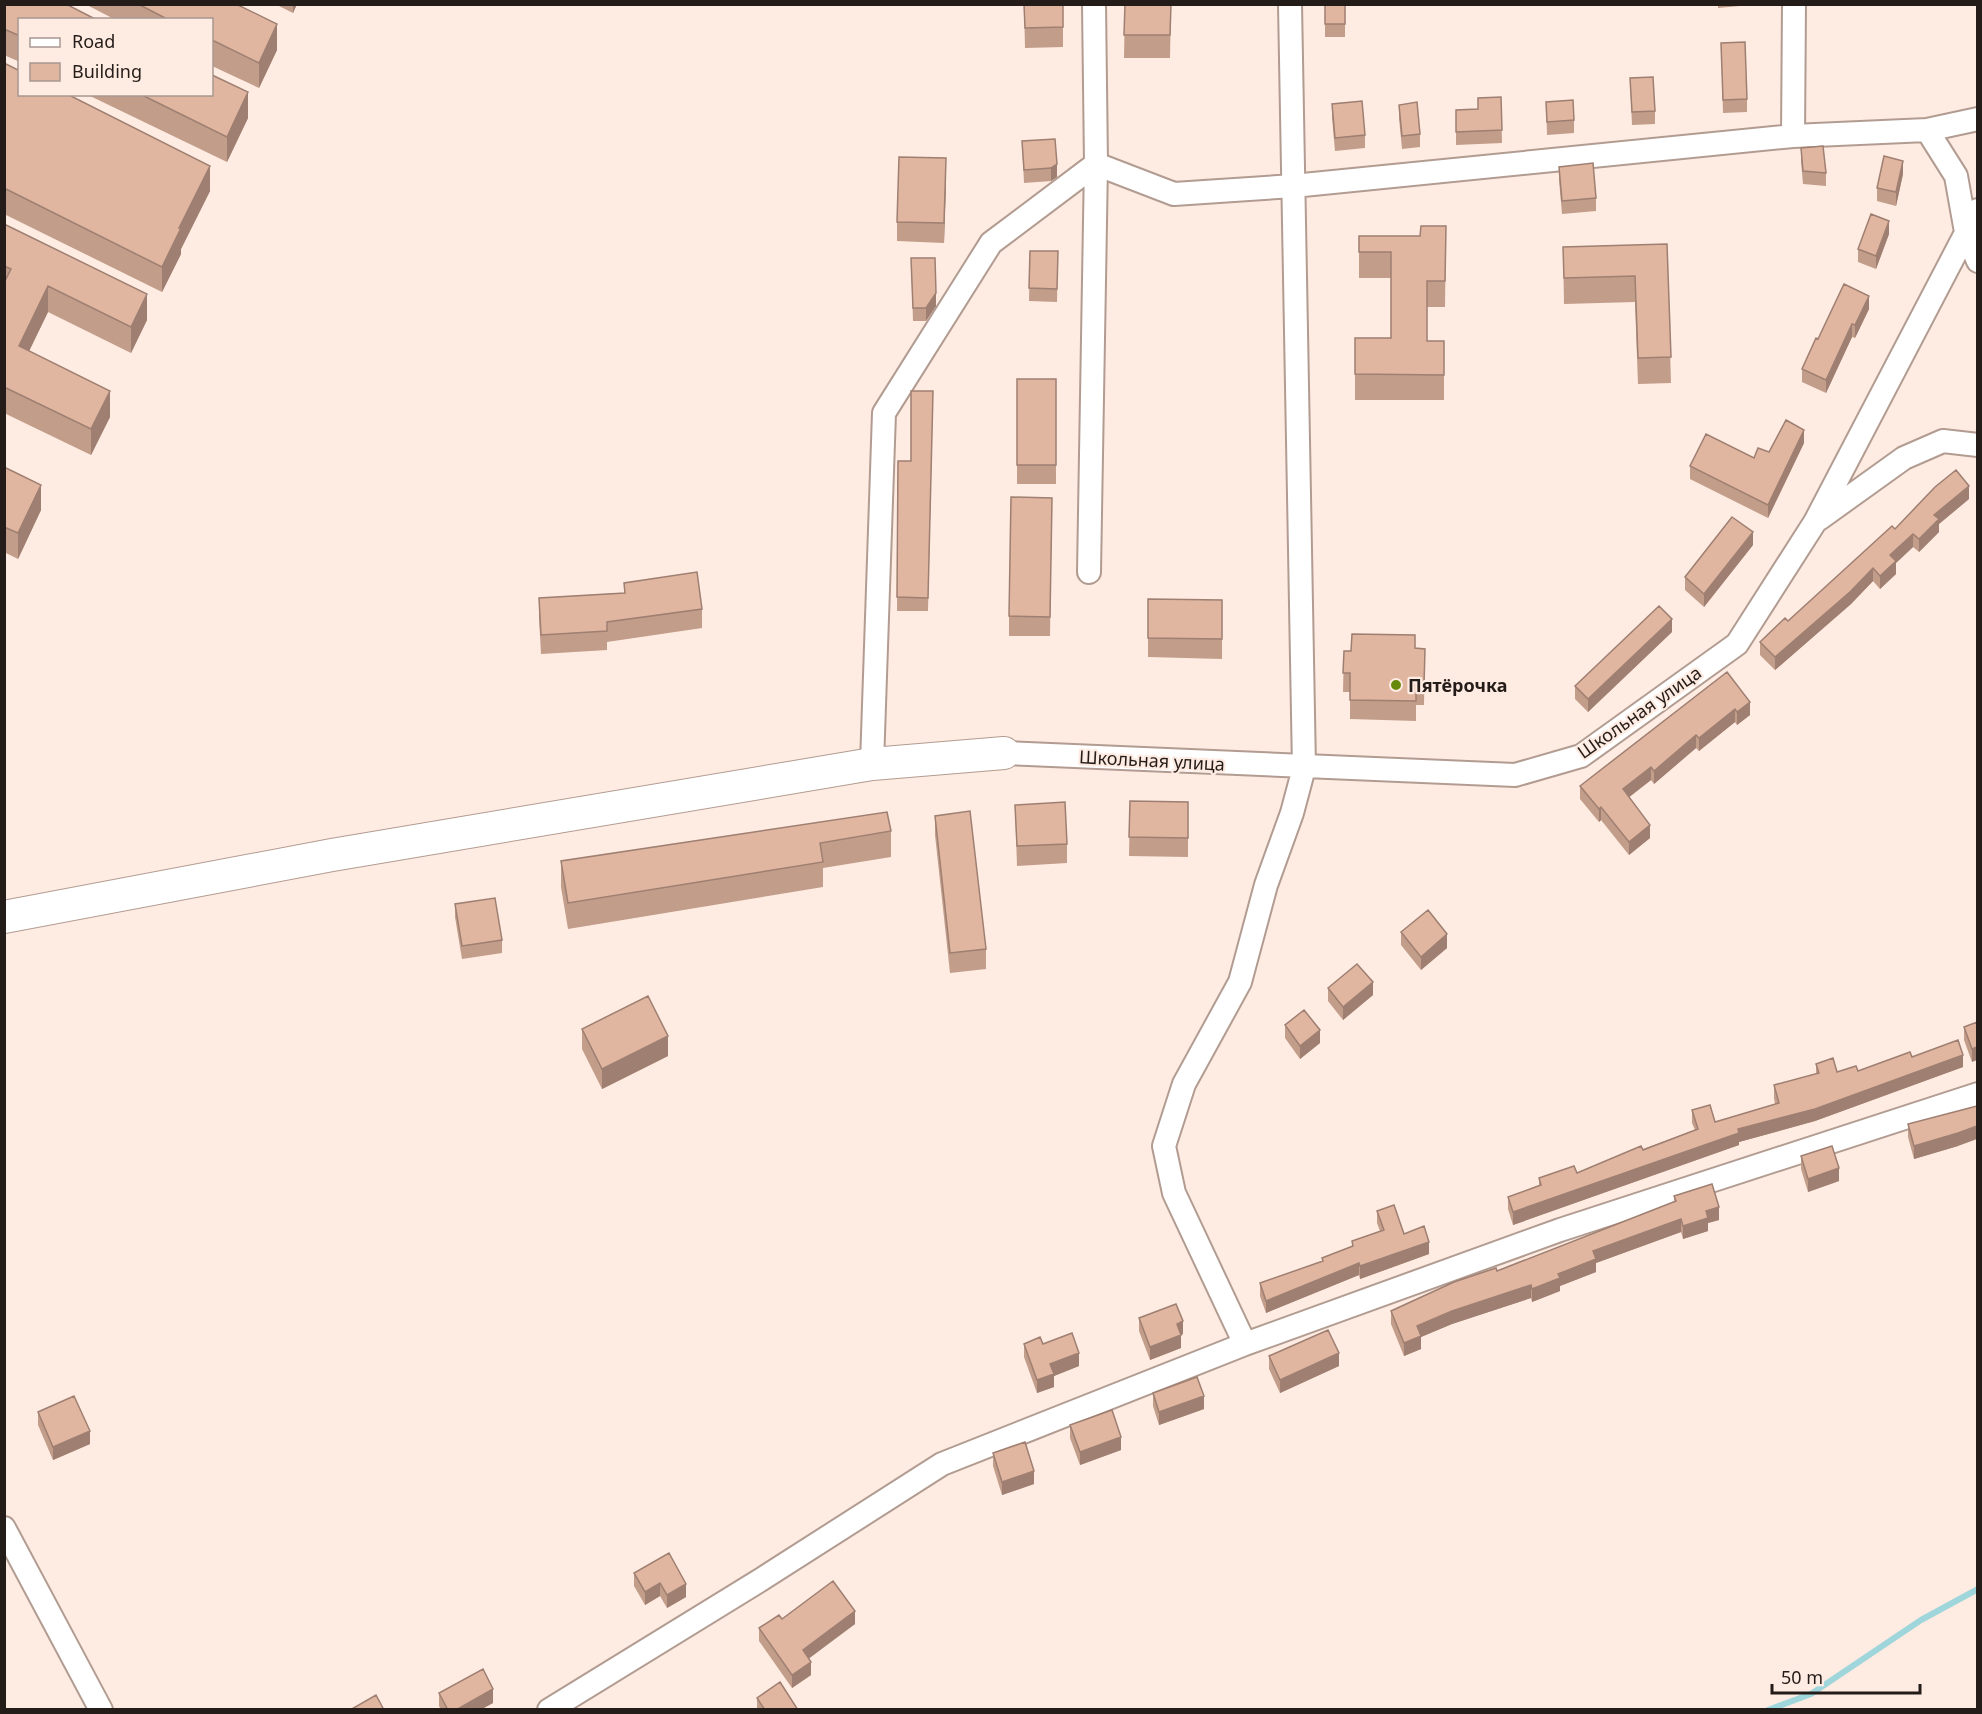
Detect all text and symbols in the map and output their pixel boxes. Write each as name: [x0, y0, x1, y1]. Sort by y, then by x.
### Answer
legend: [18, 18, 213, 96]
text: Road: [72, 29, 115, 53]
text: Building: [72, 59, 142, 83]
street label: Школьная улица: [1572, 660, 1706, 764]
place label: Пятёрочка: [1408, 673, 1507, 697]
marker: Пятёрочка: [1389, 678, 1403, 692]
street label: Школьная улица: [1078, 744, 1226, 776]
scale bar: [1772, 1657, 1920, 1695]
text: 50 m: [1781, 1665, 1823, 1689]

